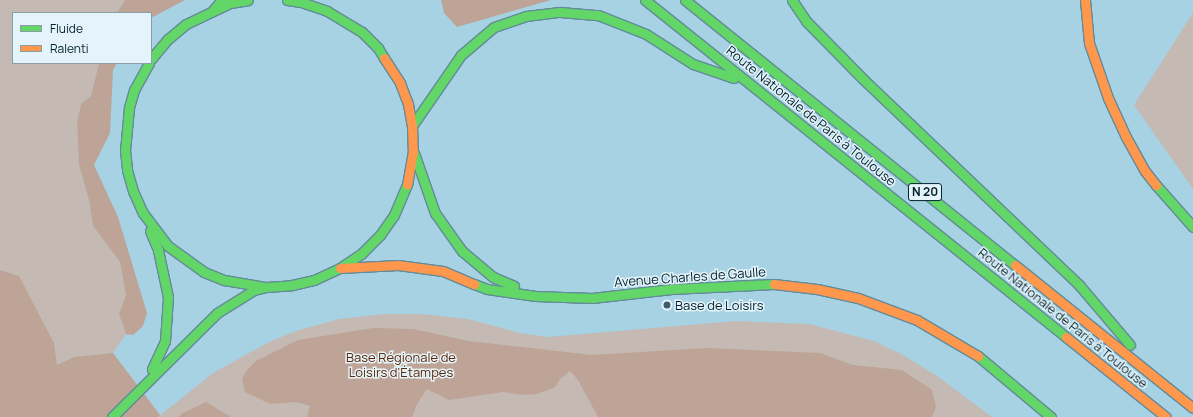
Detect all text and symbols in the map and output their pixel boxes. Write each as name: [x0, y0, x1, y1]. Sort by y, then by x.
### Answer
legend: [12, 12, 152, 64]
text: Fluide: [50, 20, 83, 37]
text: Ralenti: [50, 40, 89, 57]
street label: Route Nationale de Paris à Toulouse: [723, 43, 899, 189]
road number: N 20: [907, 182, 943, 202]
street label: Route Nationale de Paris à Toulouse: [975, 245, 1151, 391]
street label: Avenue Charles de Gaulle: [614, 264, 766, 290]
place label: Base de Loisirs: [675, 297, 764, 313]
marker: Base de Loisirs: [662, 300, 672, 310]
park label: Base Régionale de Loisirs d'Étampes: [346, 350, 456, 381]

